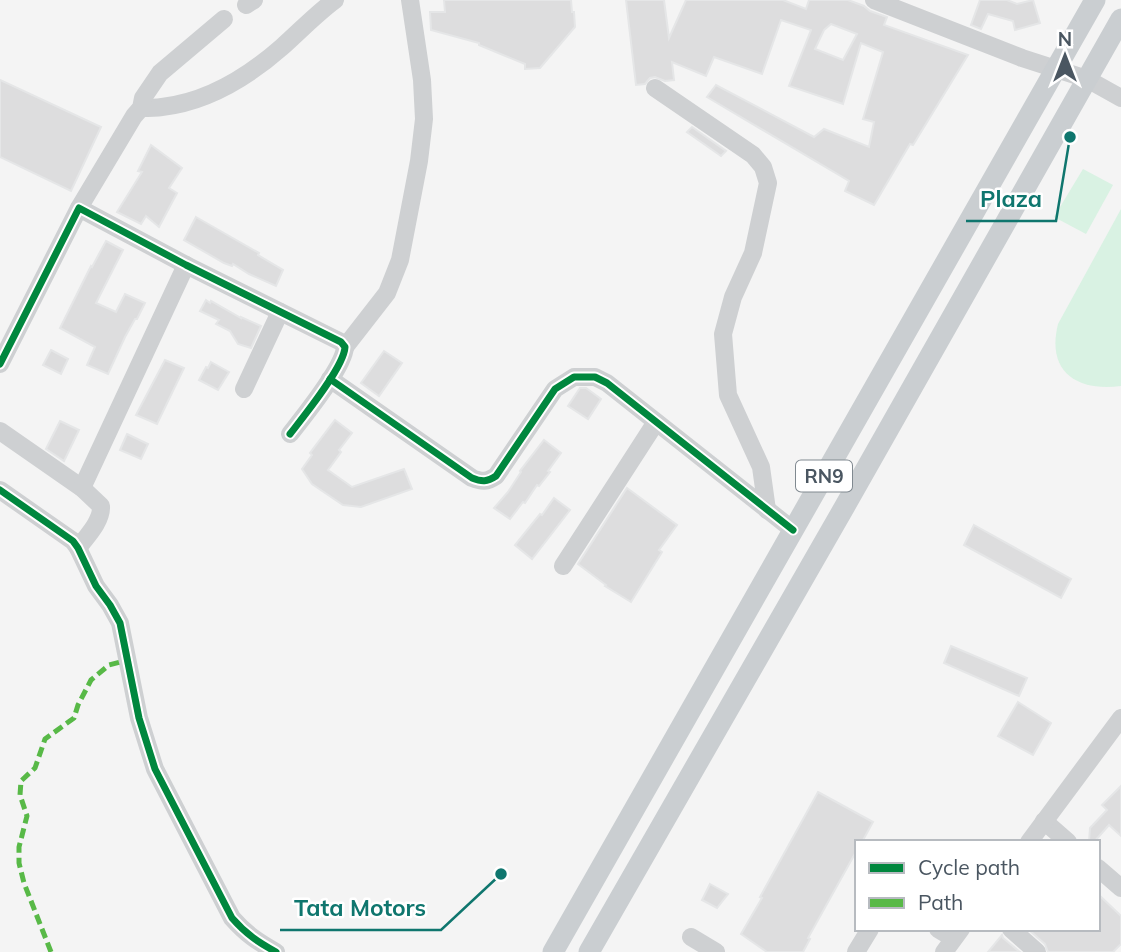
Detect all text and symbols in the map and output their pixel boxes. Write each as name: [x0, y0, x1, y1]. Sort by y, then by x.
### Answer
north arrow: [1030, 21, 1100, 91]
text: N: [1058, 27, 1072, 51]
callout: Plaza: [966, 177, 1056, 221]
text: Plaza: [980, 184, 1042, 213]
road number: RN9: [796, 461, 852, 491]
legend: [855, 840, 1100, 931]
text: Cycle path: [918, 854, 1020, 880]
callout: Tata Motors: [280, 886, 441, 930]
text: Path: [918, 889, 963, 915]
text: Tata Motors: [294, 893, 426, 922]

